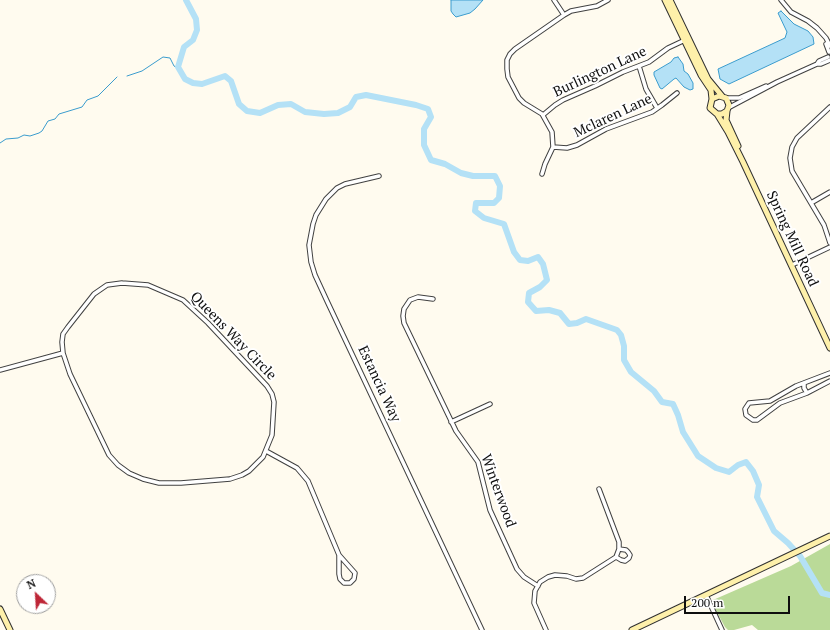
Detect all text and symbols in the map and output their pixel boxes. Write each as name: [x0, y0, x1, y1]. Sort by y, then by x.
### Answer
street label: Burlington Lane: [551, 43, 649, 101]
street label: Mclaren Lane: [571, 91, 655, 141]
street label: Spring Mill Road: [763, 189, 821, 289]
street label: Queens Way Circle: [187, 288, 279, 384]
street label: Estancia Way: [354, 343, 404, 425]
street label: Winterwood: [477, 452, 519, 530]
north arrow: [16, 574, 56, 614]
text: N: [25, 576, 38, 592]
scale bar: [686, 588, 792, 614]
text: 200 m: [691, 595, 723, 610]

